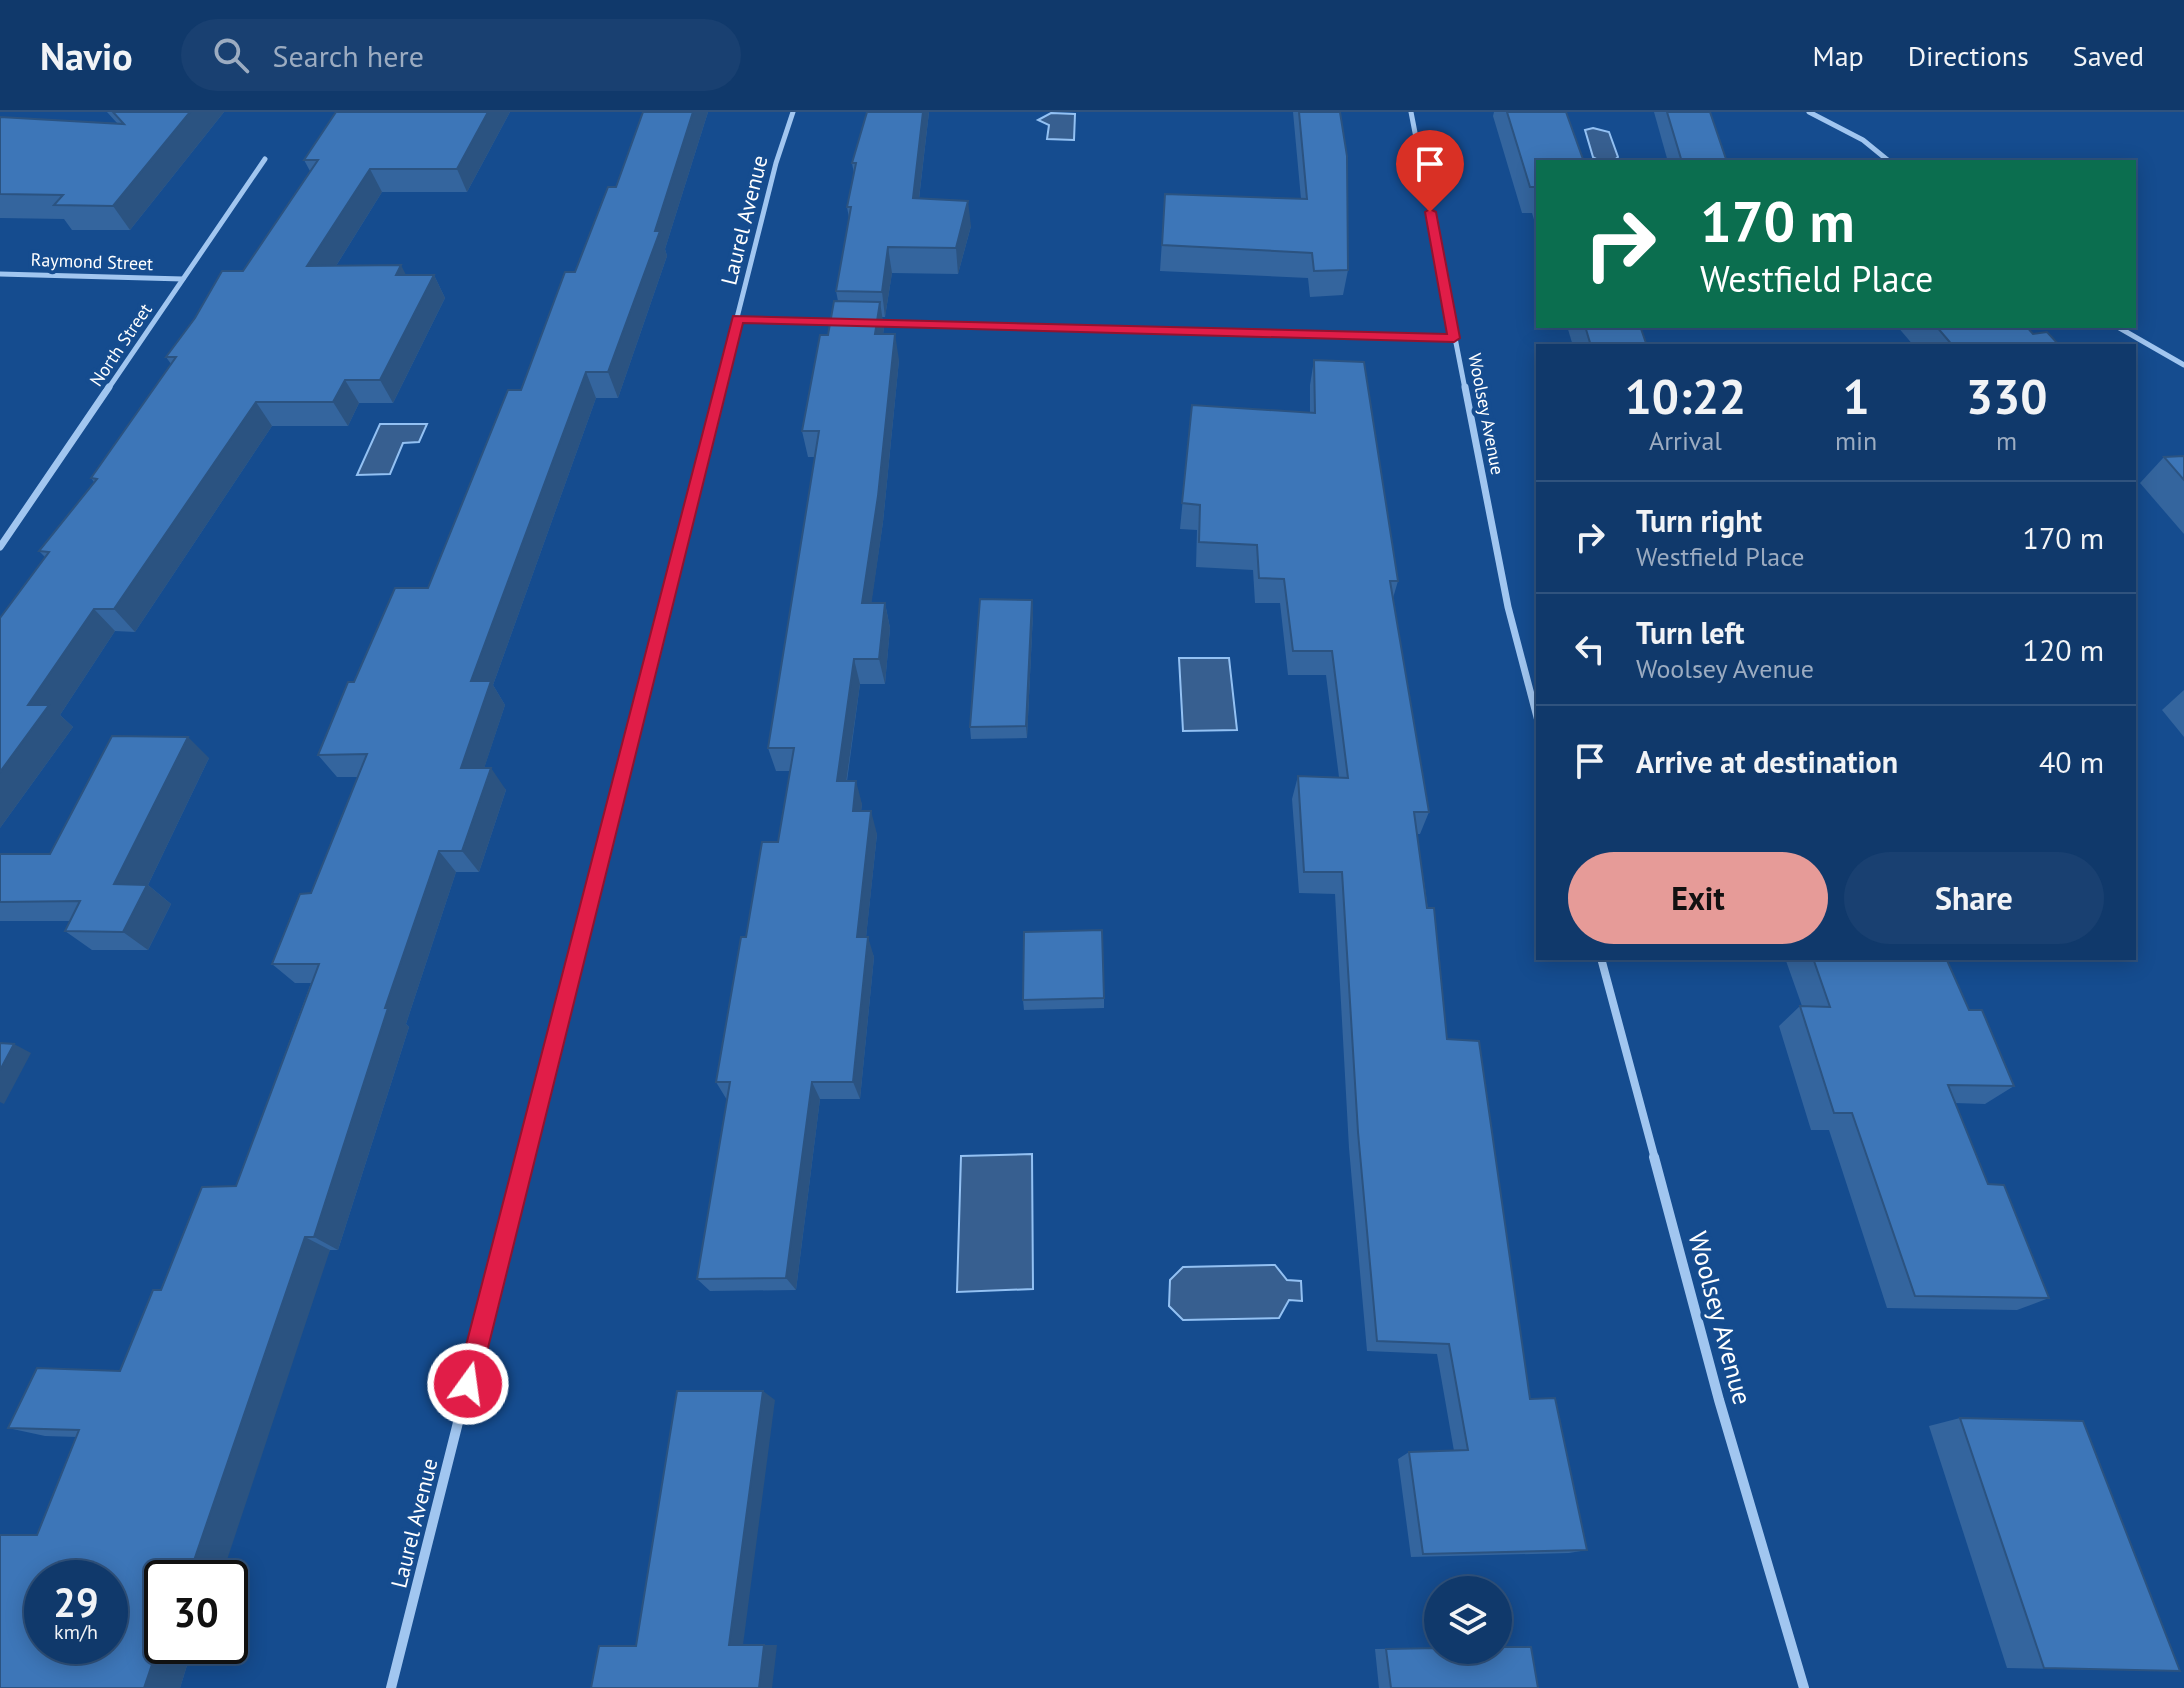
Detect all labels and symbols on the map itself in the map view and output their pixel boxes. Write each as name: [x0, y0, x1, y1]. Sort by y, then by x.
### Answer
pin: [1396, 130, 1464, 212]
street label: Laurel Avenue: [714, 152, 774, 288]
street label: Raymond Street: [30, 248, 154, 275]
street label: North Street: [84, 299, 157, 391]
street label: Woolsey Avenue: [1463, 351, 1510, 477]
street label: Woolsey Avenue: [1682, 1228, 1759, 1408]
position arrow: [426, 1342, 510, 1426]
street label: Laurel Avenue: [384, 1455, 444, 1591]
speed limit sign: 30: [144, 1560, 248, 1664]

